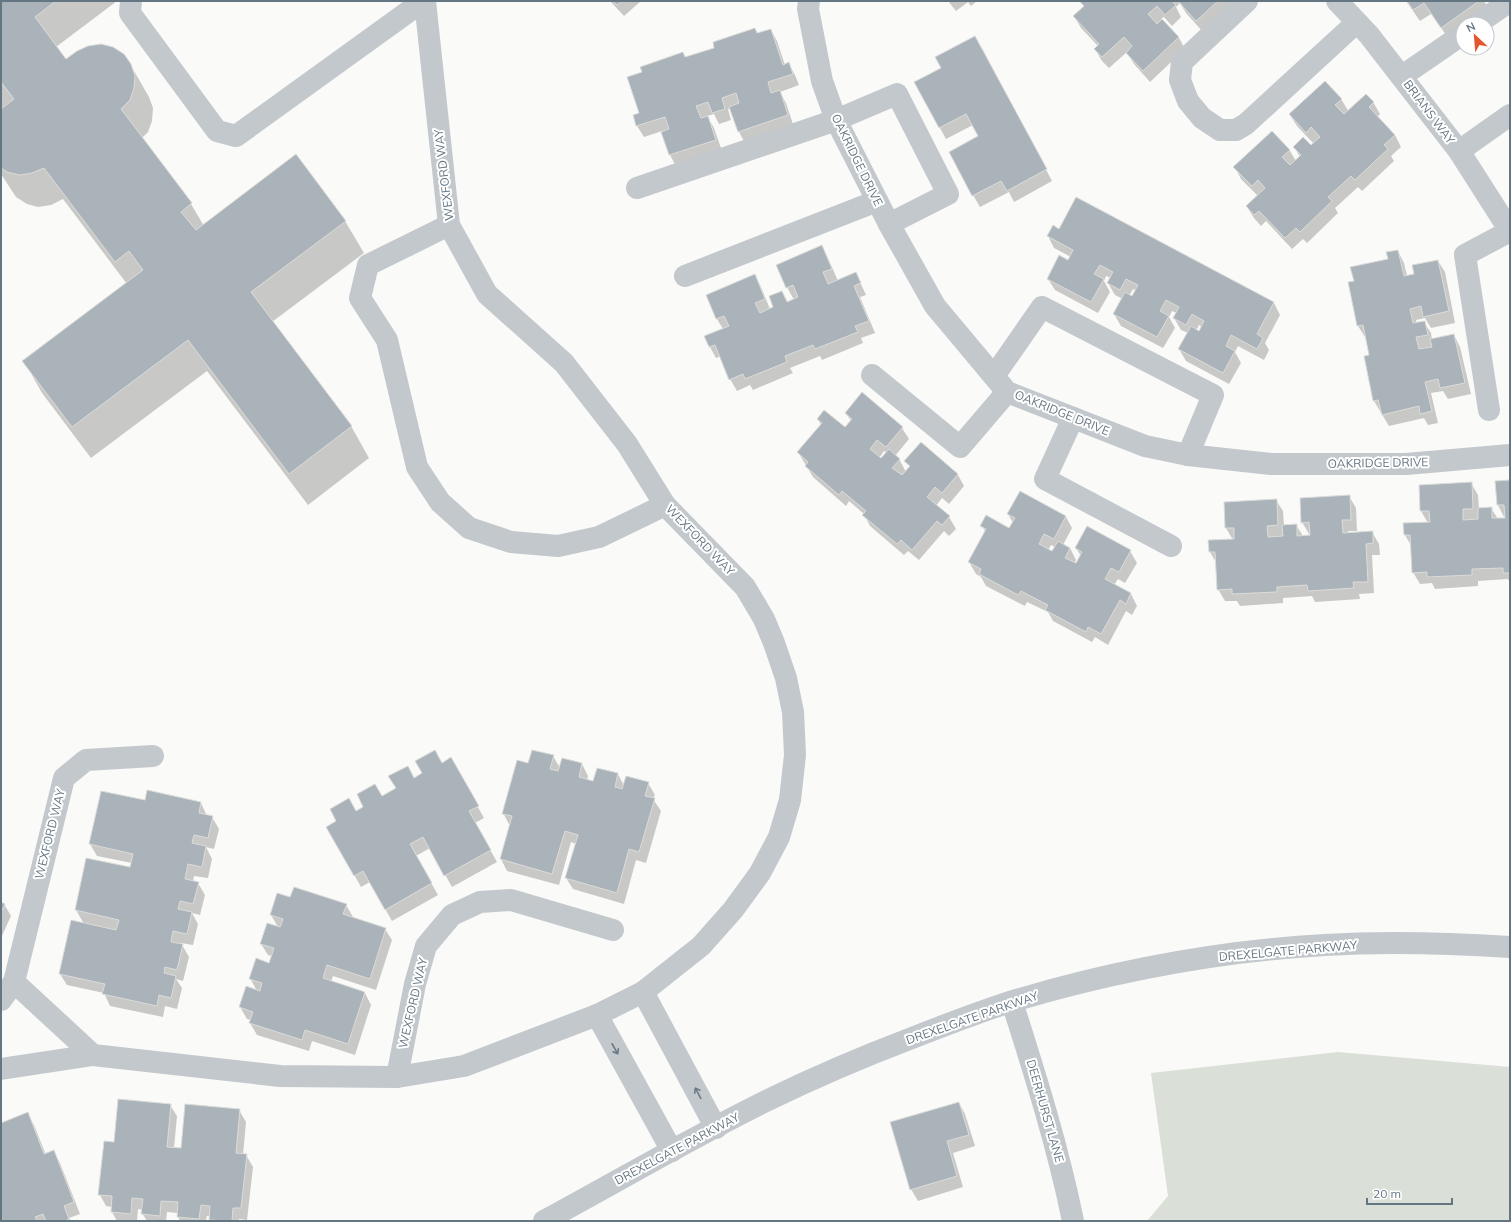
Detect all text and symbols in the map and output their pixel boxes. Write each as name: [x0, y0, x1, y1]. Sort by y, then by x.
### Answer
north arrow: [1455, 16, 1495, 56]
text: N: [1464, 19, 1477, 35]
street label: BRIANS WAY: [1401, 77, 1459, 147]
street label: OAKRIDGE DRIVE: [829, 111, 886, 208]
street label: WEXFORD WAY: [430, 128, 457, 222]
street label: OAKRIDGE DRIVE: [1013, 387, 1112, 438]
street label: OAKRIDGE DRIVE: [1328, 454, 1428, 471]
street label: WEXFORD WAY: [663, 501, 738, 579]
street label: WEXFORD WAY: [31, 787, 68, 881]
street label: DREXELGATE PARKWAY: [1218, 937, 1358, 964]
street label: WEXFORD WAY: [395, 956, 430, 1050]
street label: DREXELGATE PARKWAY: [904, 988, 1041, 1047]
one-way arrow: [612, 1043, 620, 1055]
street label: DEERHURST LANE: [1024, 1058, 1067, 1164]
one-way arrow: [693, 1088, 701, 1100]
street label: DREXELGATE PARKWAY: [612, 1109, 742, 1188]
scale bar: [1367, 1180, 1452, 1206]
text: 20 m: [1373, 1186, 1401, 1201]

